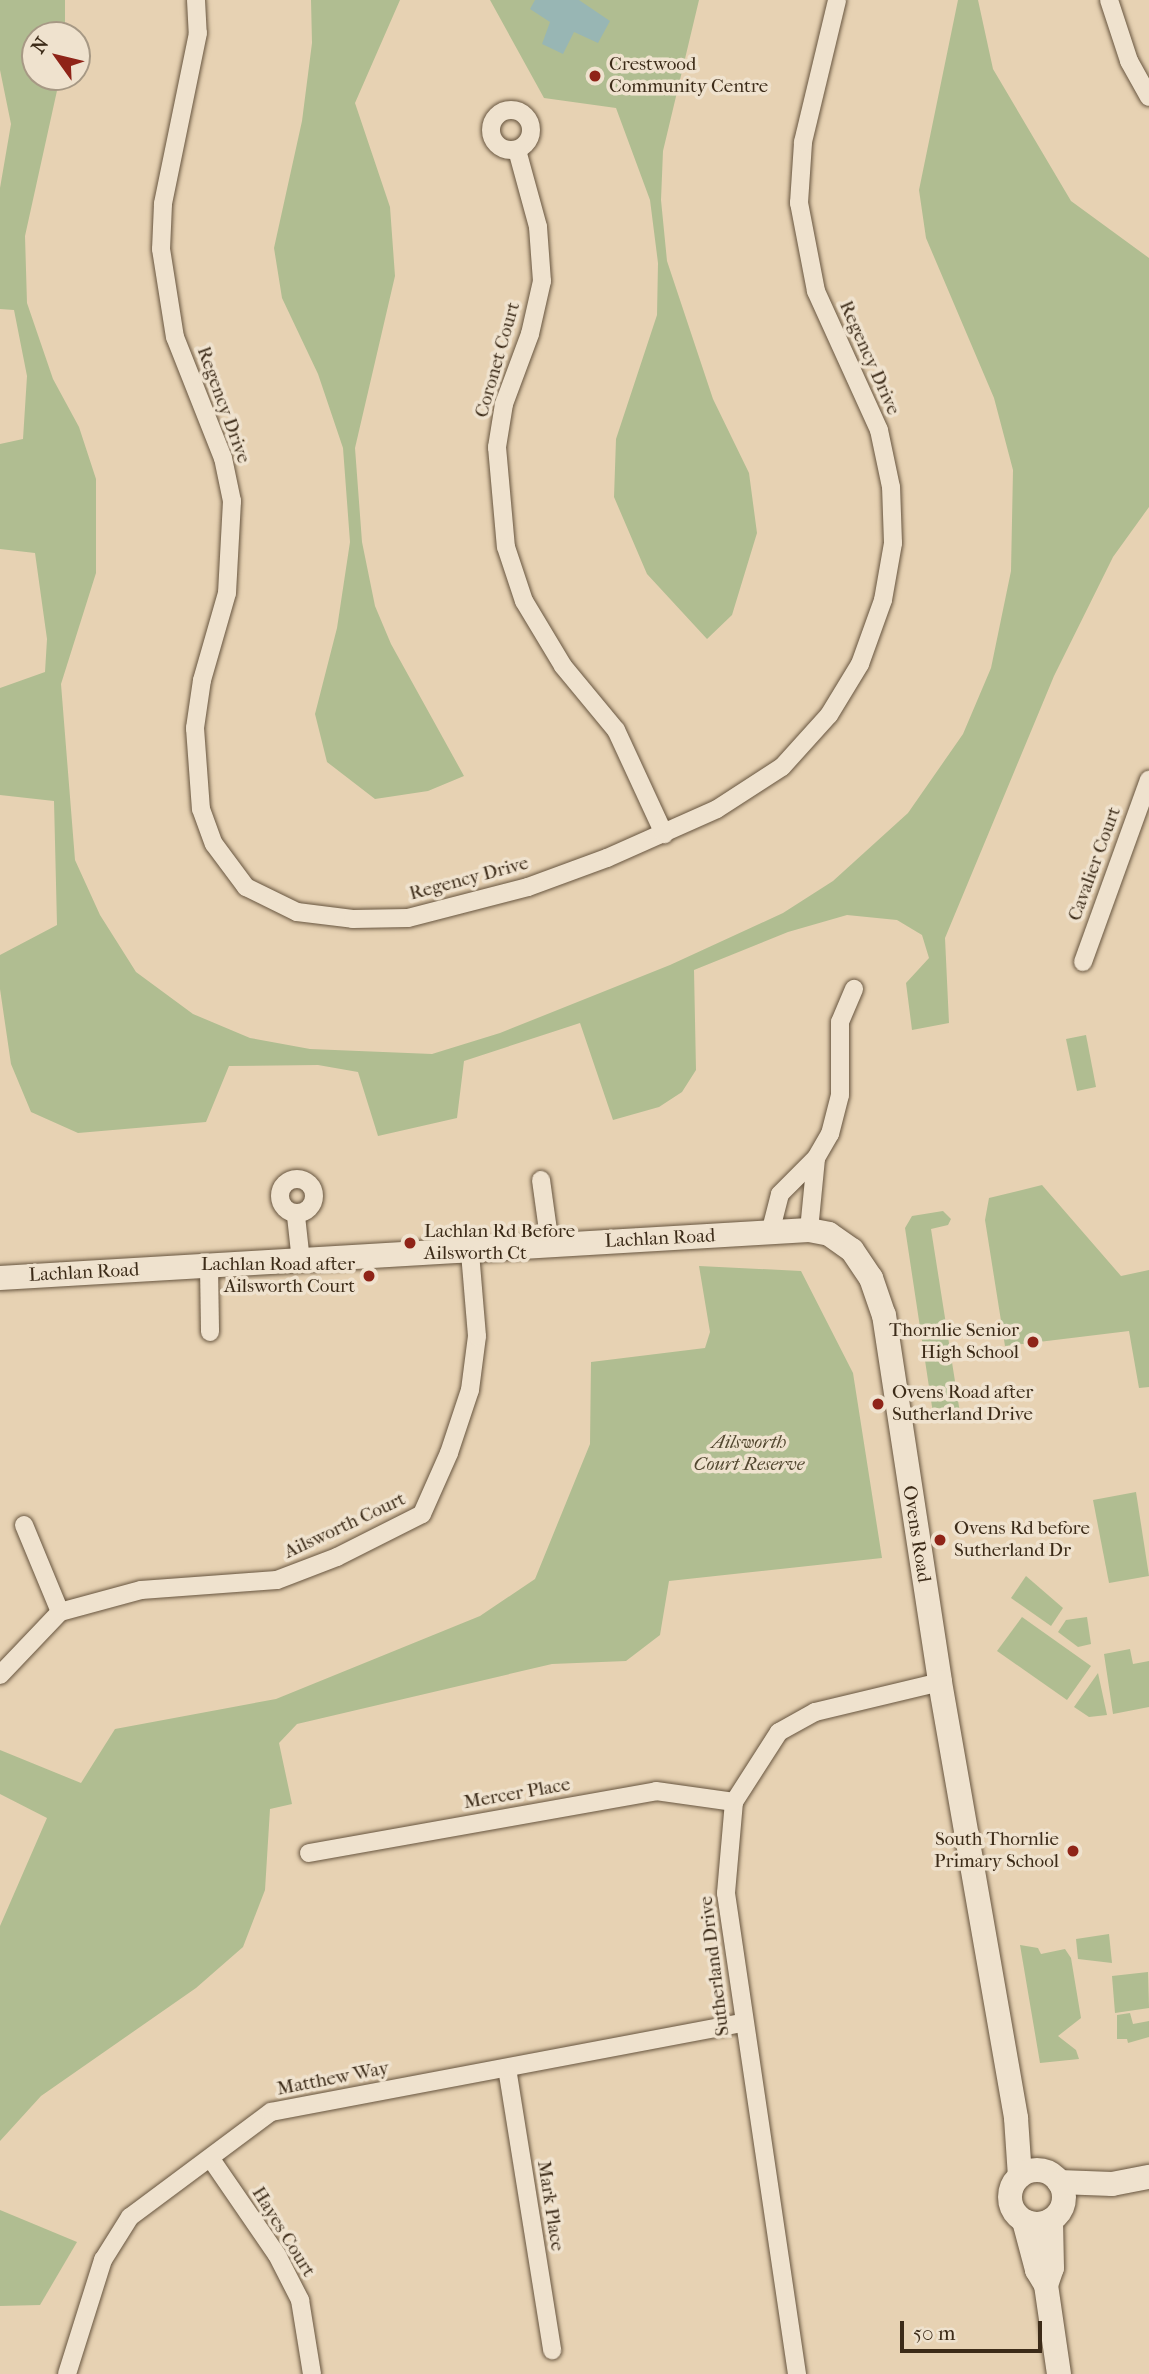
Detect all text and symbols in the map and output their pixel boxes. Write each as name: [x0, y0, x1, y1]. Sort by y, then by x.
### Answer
north arrow: [21, 21, 91, 91]
text: N: [27, 33, 53, 58]
place label: Crestwood Community Centre: [609, 54, 768, 98]
marker: Crestwood Community Centre: [587, 68, 603, 84]
street label: Regency Drive: [834, 297, 904, 419]
street label: Coronet Court: [471, 300, 525, 420]
street label: Regency Drive: [191, 344, 255, 466]
street label: Cavalier Court: [1064, 804, 1126, 924]
street label: Regency Drive: [407, 852, 531, 906]
place label: Lachlan Rd Before Ailsworth Ct: [424, 1221, 575, 1265]
street label: Lachlan Road: [604, 1225, 716, 1253]
marker: Lachlan Rd Before Ailsworth Ct: [402, 1235, 418, 1251]
place label: Lachlan Road after Ailsworth Court: [201, 1254, 355, 1298]
street label: Lachlan Road: [28, 1259, 140, 1287]
marker: Lachlan Road after Ailsworth Court: [361, 1268, 377, 1284]
place label: Thornlie Senior High School: [889, 1320, 1019, 1364]
marker: Thornlie Senior High School: [1025, 1334, 1041, 1350]
place label: Ovens Road after Sutherland Drive: [892, 1382, 1033, 1426]
marker: Ovens Road after Sutherland Drive: [870, 1396, 886, 1412]
park label: Ailsworth Court Reserve: [693, 1432, 805, 1476]
street label: Ovens Road: [897, 1484, 935, 1584]
street label: Ailsworth Court: [281, 1488, 409, 1564]
place label: Ovens Rd before Sutherland Dr: [954, 1518, 1090, 1562]
marker: Ovens Rd before Sutherland Dr: [932, 1532, 948, 1548]
street label: Mercer Place: [462, 1773, 572, 1815]
place label: South Thornlie Primary School: [934, 1829, 1059, 1873]
marker: South Thornlie Primary School: [1065, 1843, 1081, 1859]
street label: Sutherland Drive: [695, 1895, 735, 2037]
street label: Matthew Way: [275, 2057, 391, 2101]
street label: Mark Place: [532, 2159, 568, 2253]
street label: Hayes Court: [246, 2183, 320, 2281]
scale bar: [904, 2308, 1046, 2352]
text: 50 m: [913, 2321, 956, 2345]

